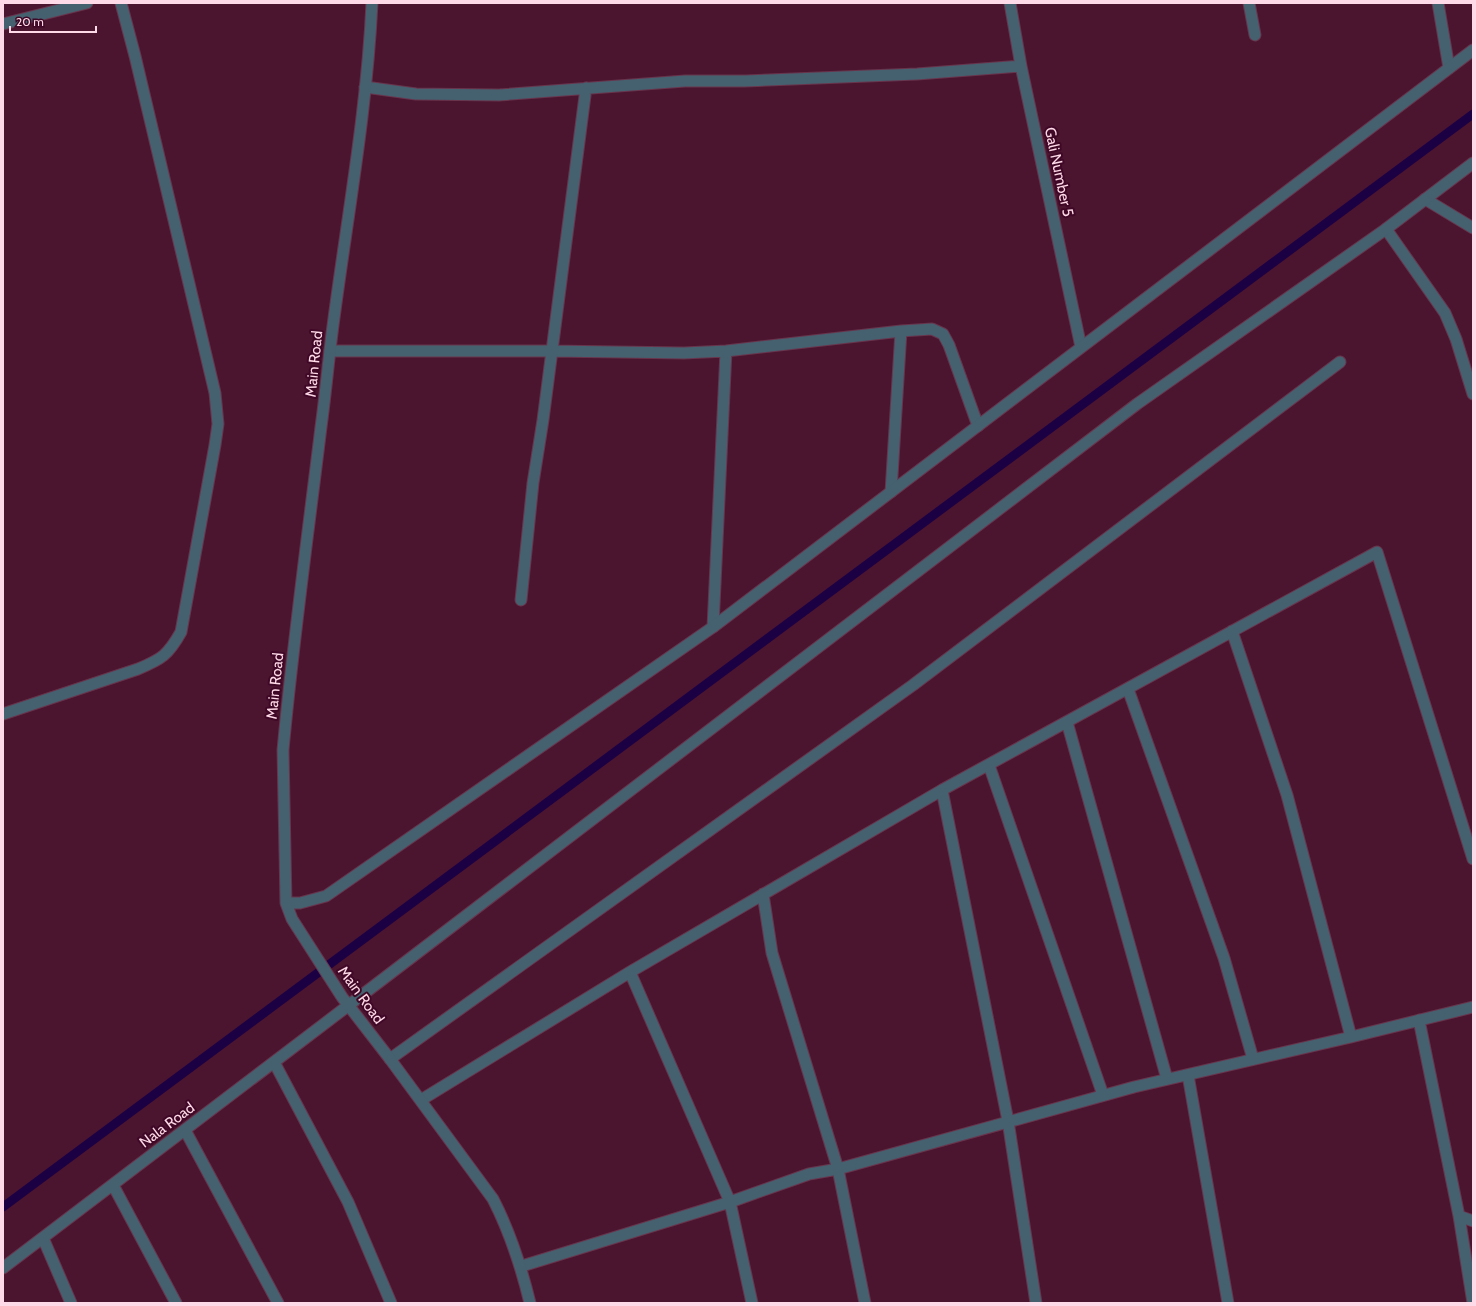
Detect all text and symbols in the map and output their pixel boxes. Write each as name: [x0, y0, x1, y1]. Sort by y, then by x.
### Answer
scale bar: [10, 8, 96, 34]
text: 20 m: [16, 14, 44, 29]
street label: Gali Number 5: [1041, 126, 1077, 218]
street label: Main Road: [302, 330, 326, 398]
street label: Main Road: [263, 652, 287, 720]
street label: Main Road: [334, 963, 388, 1027]
street label: Nala Road: [136, 1098, 198, 1152]

